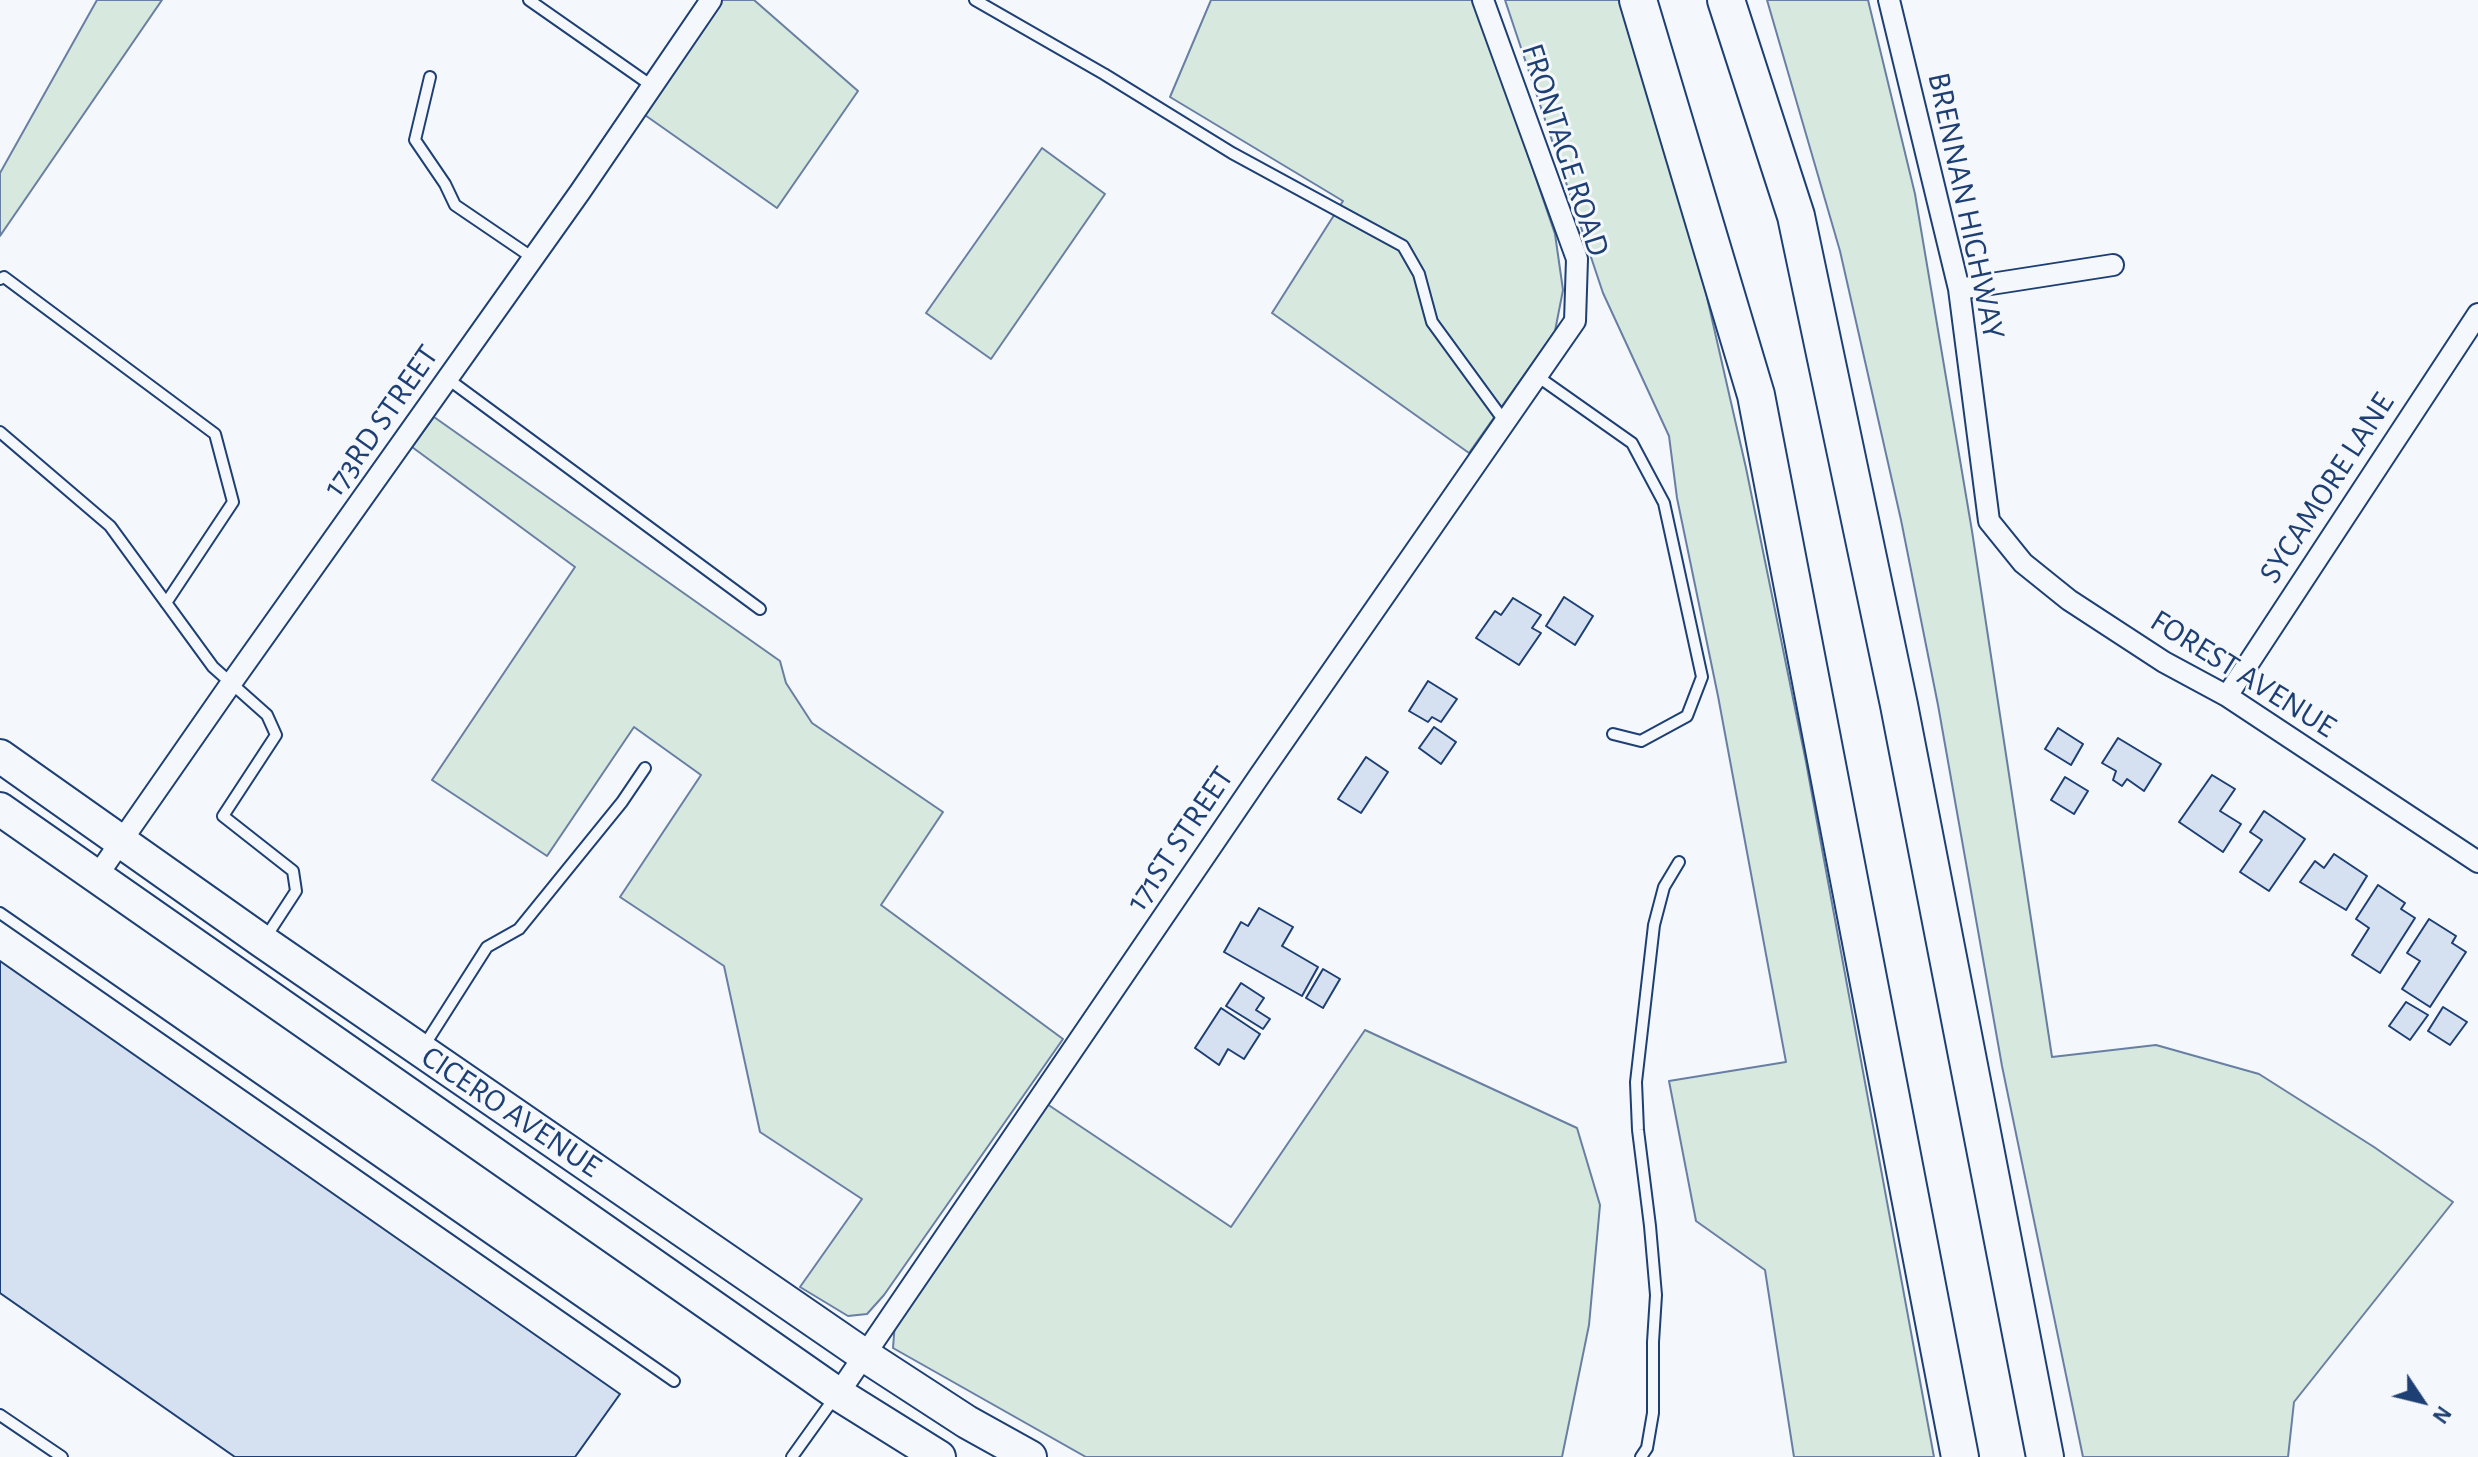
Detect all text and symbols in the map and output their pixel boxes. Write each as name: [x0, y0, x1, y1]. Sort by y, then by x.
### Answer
street label: FRONTAGE ROAD: [1513, 39, 1617, 261]
street label: BRENNAN HIGHWAY: [1919, 69, 2013, 343]
street label: 173RD STREET: [315, 338, 447, 504]
street label: SYCAMORE LANE: [2251, 386, 2403, 590]
street label: FOREST AVENUE: [2143, 602, 2343, 746]
street label: 171ST STREET: [1118, 760, 1242, 918]
street label: CICERO AVENUE: [414, 1038, 608, 1186]
north arrow: [2382, 1361, 2462, 1441]
text: N: [2428, 1402, 2455, 1427]

